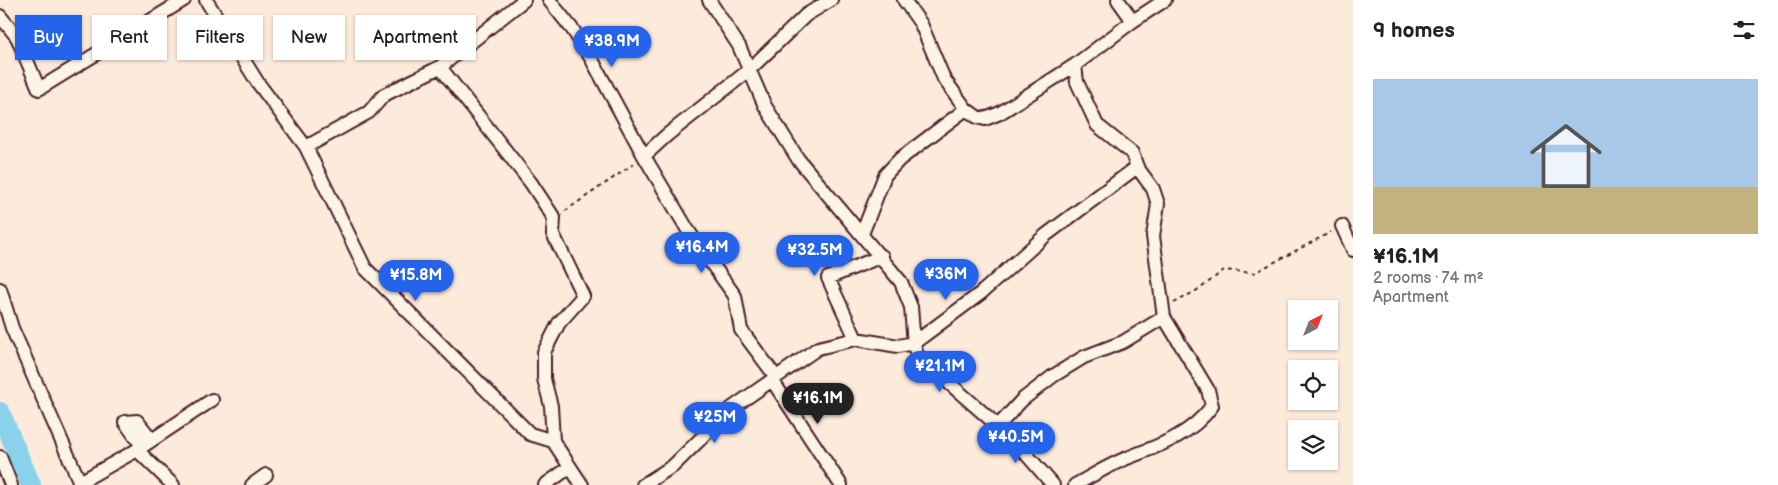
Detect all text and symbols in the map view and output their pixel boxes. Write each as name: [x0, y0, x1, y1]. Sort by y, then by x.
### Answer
chip: Buy: [15, 15, 82, 60]
chip: Rent: [92, 15, 167, 60]
chip: Filters: [177, 15, 263, 60]
chip: New: [273, 15, 345, 60]
chip: Apartment: [355, 15, 476, 60]
icon: filters: [1730, 16, 1758, 44]
text: 9 homes: [1373, 18, 1455, 43]
pin: ¥38.9M: [571, 26, 653, 68]
text: ¥38.9M: [584, 32, 640, 51]
icon: home: [1521, 111, 1611, 201]
pin: ¥16.4M: [661, 232, 743, 274]
pin: ¥32.5M: [774, 234, 856, 277]
text: ¥16.4M: [675, 238, 729, 257]
text: ¥32.5M: [787, 241, 843, 260]
text: ¥16.1M: [1373, 244, 1439, 269]
pin: ¥36M: [916, 258, 976, 301]
pin: ¥15.8M: [375, 260, 457, 302]
text: ¥36M: [925, 265, 967, 284]
text: ¥15.8M: [390, 266, 442, 285]
text: 2 rooms · 74 m²: [1373, 269, 1484, 288]
text: Apartment: [1373, 288, 1449, 307]
north arrow: [1288, 300, 1338, 350]
map controls: [1288, 300, 1338, 470]
pin: ¥21.1M: [899, 350, 981, 393]
text: ¥21.1M: [915, 357, 965, 376]
button: locate: [1288, 360, 1338, 410]
pin: ¥16.1M: [777, 382, 859, 425]
text: ¥16.1M: [793, 389, 843, 408]
pin: ¥25M: [685, 402, 745, 444]
text: ¥25M: [694, 408, 736, 427]
button: layers: [1288, 420, 1338, 470]
pin: ¥40.5M: [975, 422, 1057, 464]
text: ¥40.5M: [988, 428, 1044, 447]

